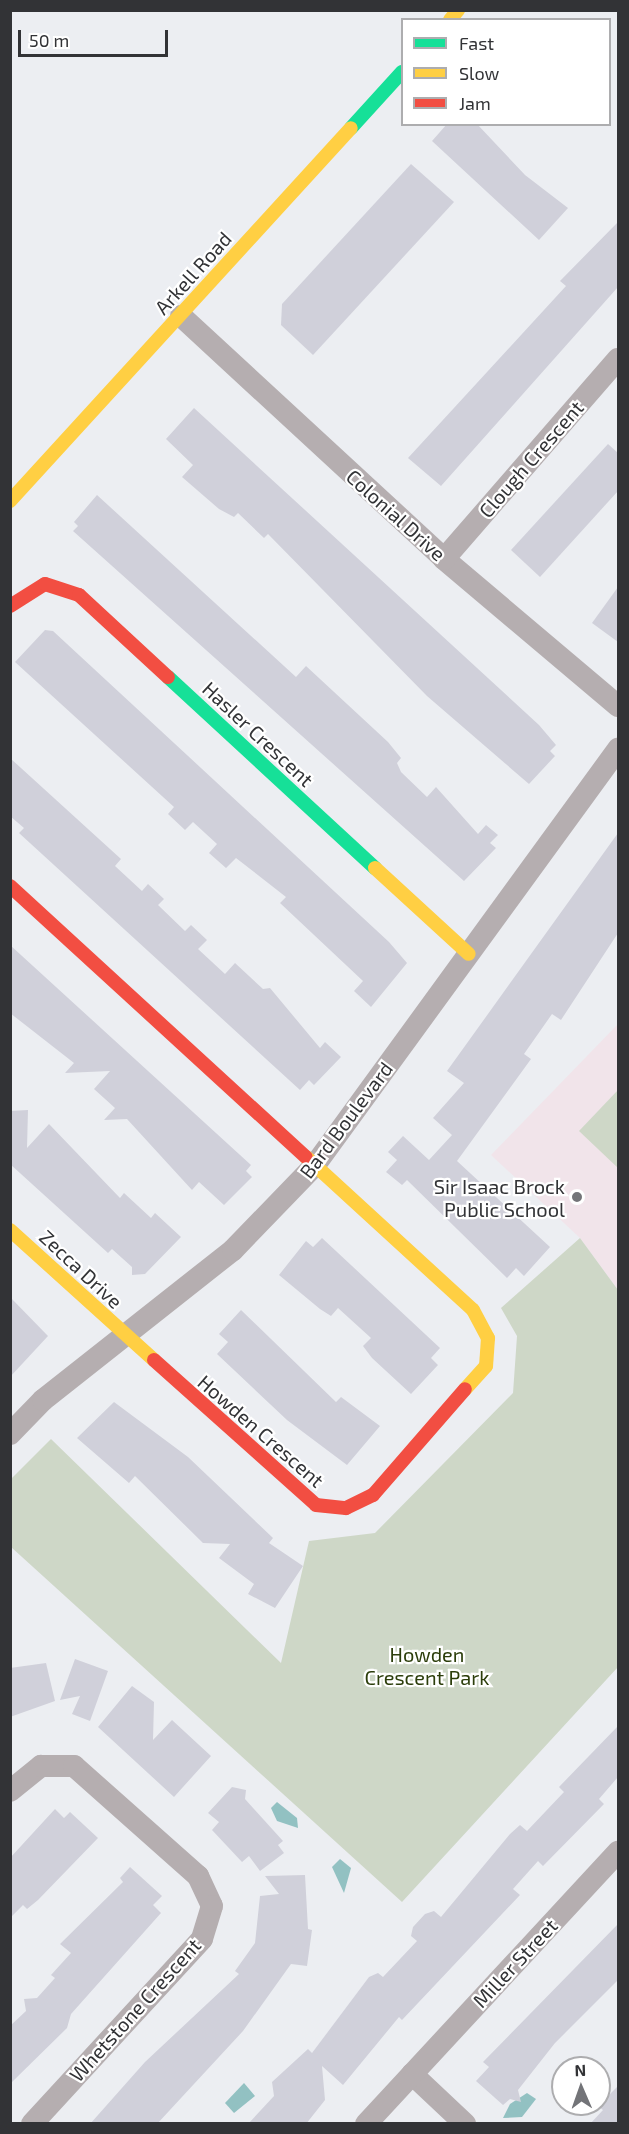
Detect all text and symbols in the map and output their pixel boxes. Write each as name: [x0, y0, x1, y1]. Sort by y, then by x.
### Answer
scale bar: [21, 18, 171, 56]
legend: [401, 18, 611, 126]
text: 50 m: [29, 29, 69, 51]
text: Fast: [459, 32, 494, 54]
text: Slow: [459, 62, 499, 84]
text: Jam: [459, 92, 491, 114]
street label: Arkell Road: [149, 227, 237, 319]
street label: Clough Crescent: [474, 396, 588, 522]
street label: Colonial Drive: [341, 464, 451, 566]
street label: Hasler Crescent: [197, 676, 319, 792]
street label: Bard Boulevard: [294, 1057, 398, 1183]
place label: Sir Isaac Brock Public School: [433, 1174, 565, 1221]
marker: Sir Isaac Brock Public School: [570, 1190, 584, 1204]
street label: Zecca Drive: [35, 1225, 127, 1313]
street label: Howden Crescent: [193, 1370, 329, 1492]
park label: Howden Crescent Park: [364, 1642, 490, 1689]
street label: Miller Street: [468, 1913, 562, 2013]
street label: Whetstone Crescent: [64, 1933, 206, 2087]
north arrow: [551, 2056, 611, 2116]
text: N: [574, 2060, 587, 2079]

